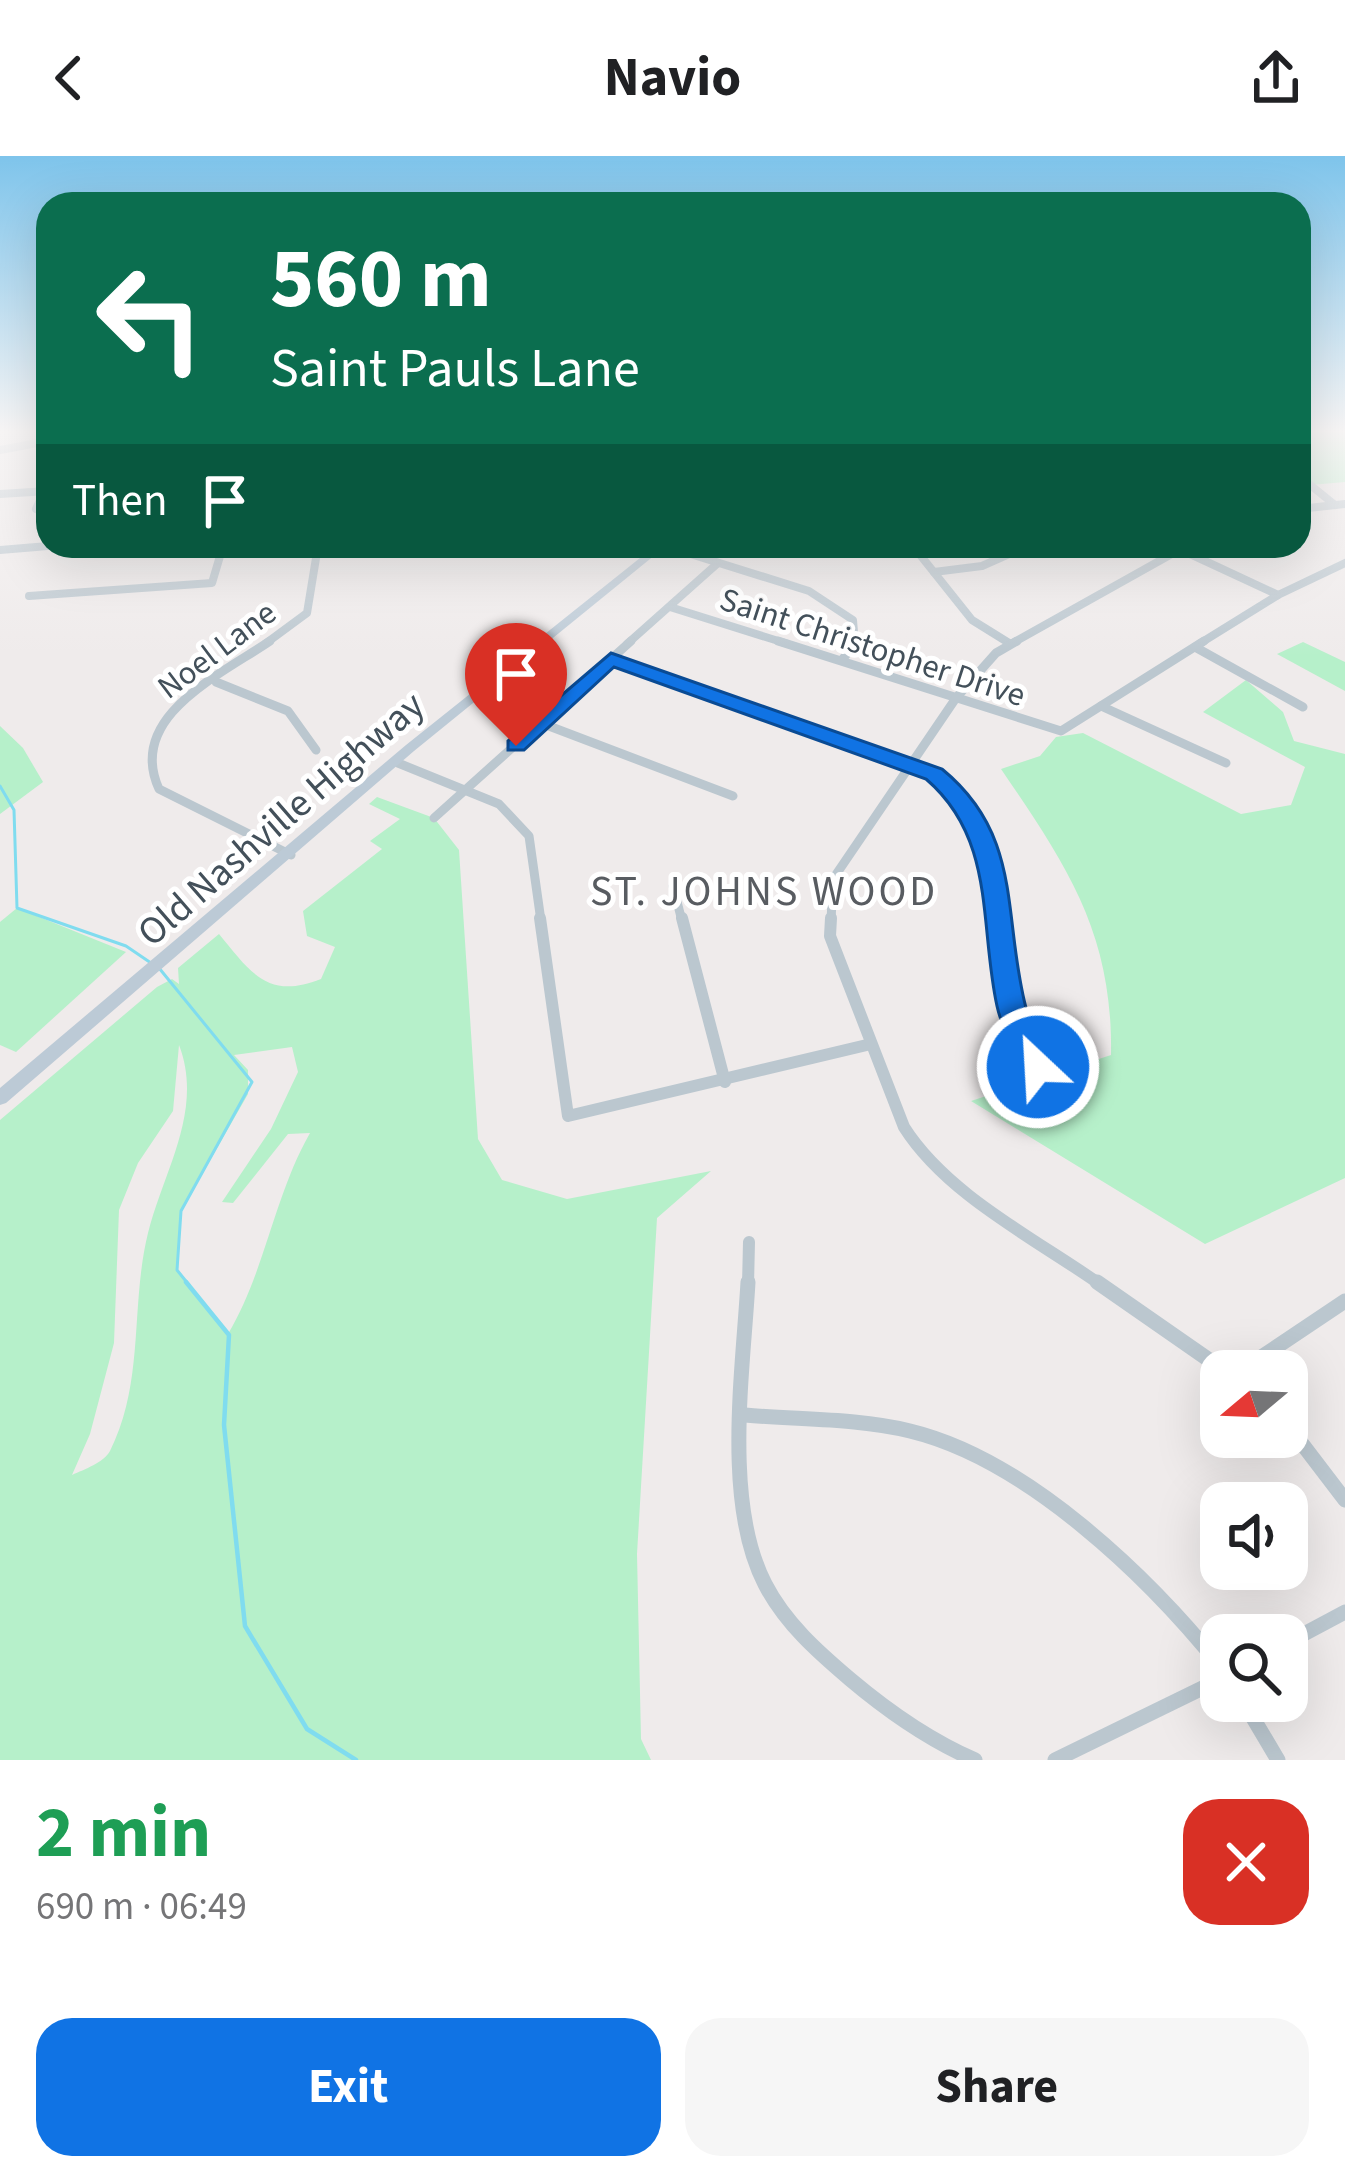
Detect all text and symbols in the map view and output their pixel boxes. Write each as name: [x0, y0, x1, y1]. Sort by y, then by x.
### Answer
text: Navio: [604, 40, 741, 117]
icon: back: [36, 45, 102, 111]
icon: share: [1243, 45, 1309, 111]
text: 560 m: [270, 220, 492, 340]
icon: left: [72, 240, 228, 396]
text: Saint Pauls Lane: [270, 331, 640, 408]
icon: arrive: [192, 468, 258, 534]
text: Then: [72, 469, 168, 533]
street label: Saint Christopher Drive: [714, 576, 1031, 719]
street label: Noel Lane: [148, 590, 286, 710]
pin: [465, 623, 567, 746]
icon: arrive: [483, 641, 549, 707]
street label: Old Nashville Highway: [126, 679, 437, 960]
district label: ST. JOHNS WOOD: [590, 862, 938, 922]
position arrow: [975, 1004, 1101, 1130]
north arrow: [1200, 1350, 1308, 1458]
map controls: [1200, 1350, 1308, 1722]
button: sound: [1200, 1482, 1308, 1590]
button: search: [1200, 1614, 1308, 1722]
text: 2 min: [36, 1782, 211, 1885]
button: close: [1183, 1799, 1309, 1925]
text: 690 m · 06:49: [36, 1879, 247, 1935]
button: Exit: [36, 2018, 661, 2156]
button: Share: [685, 2018, 1309, 2156]

